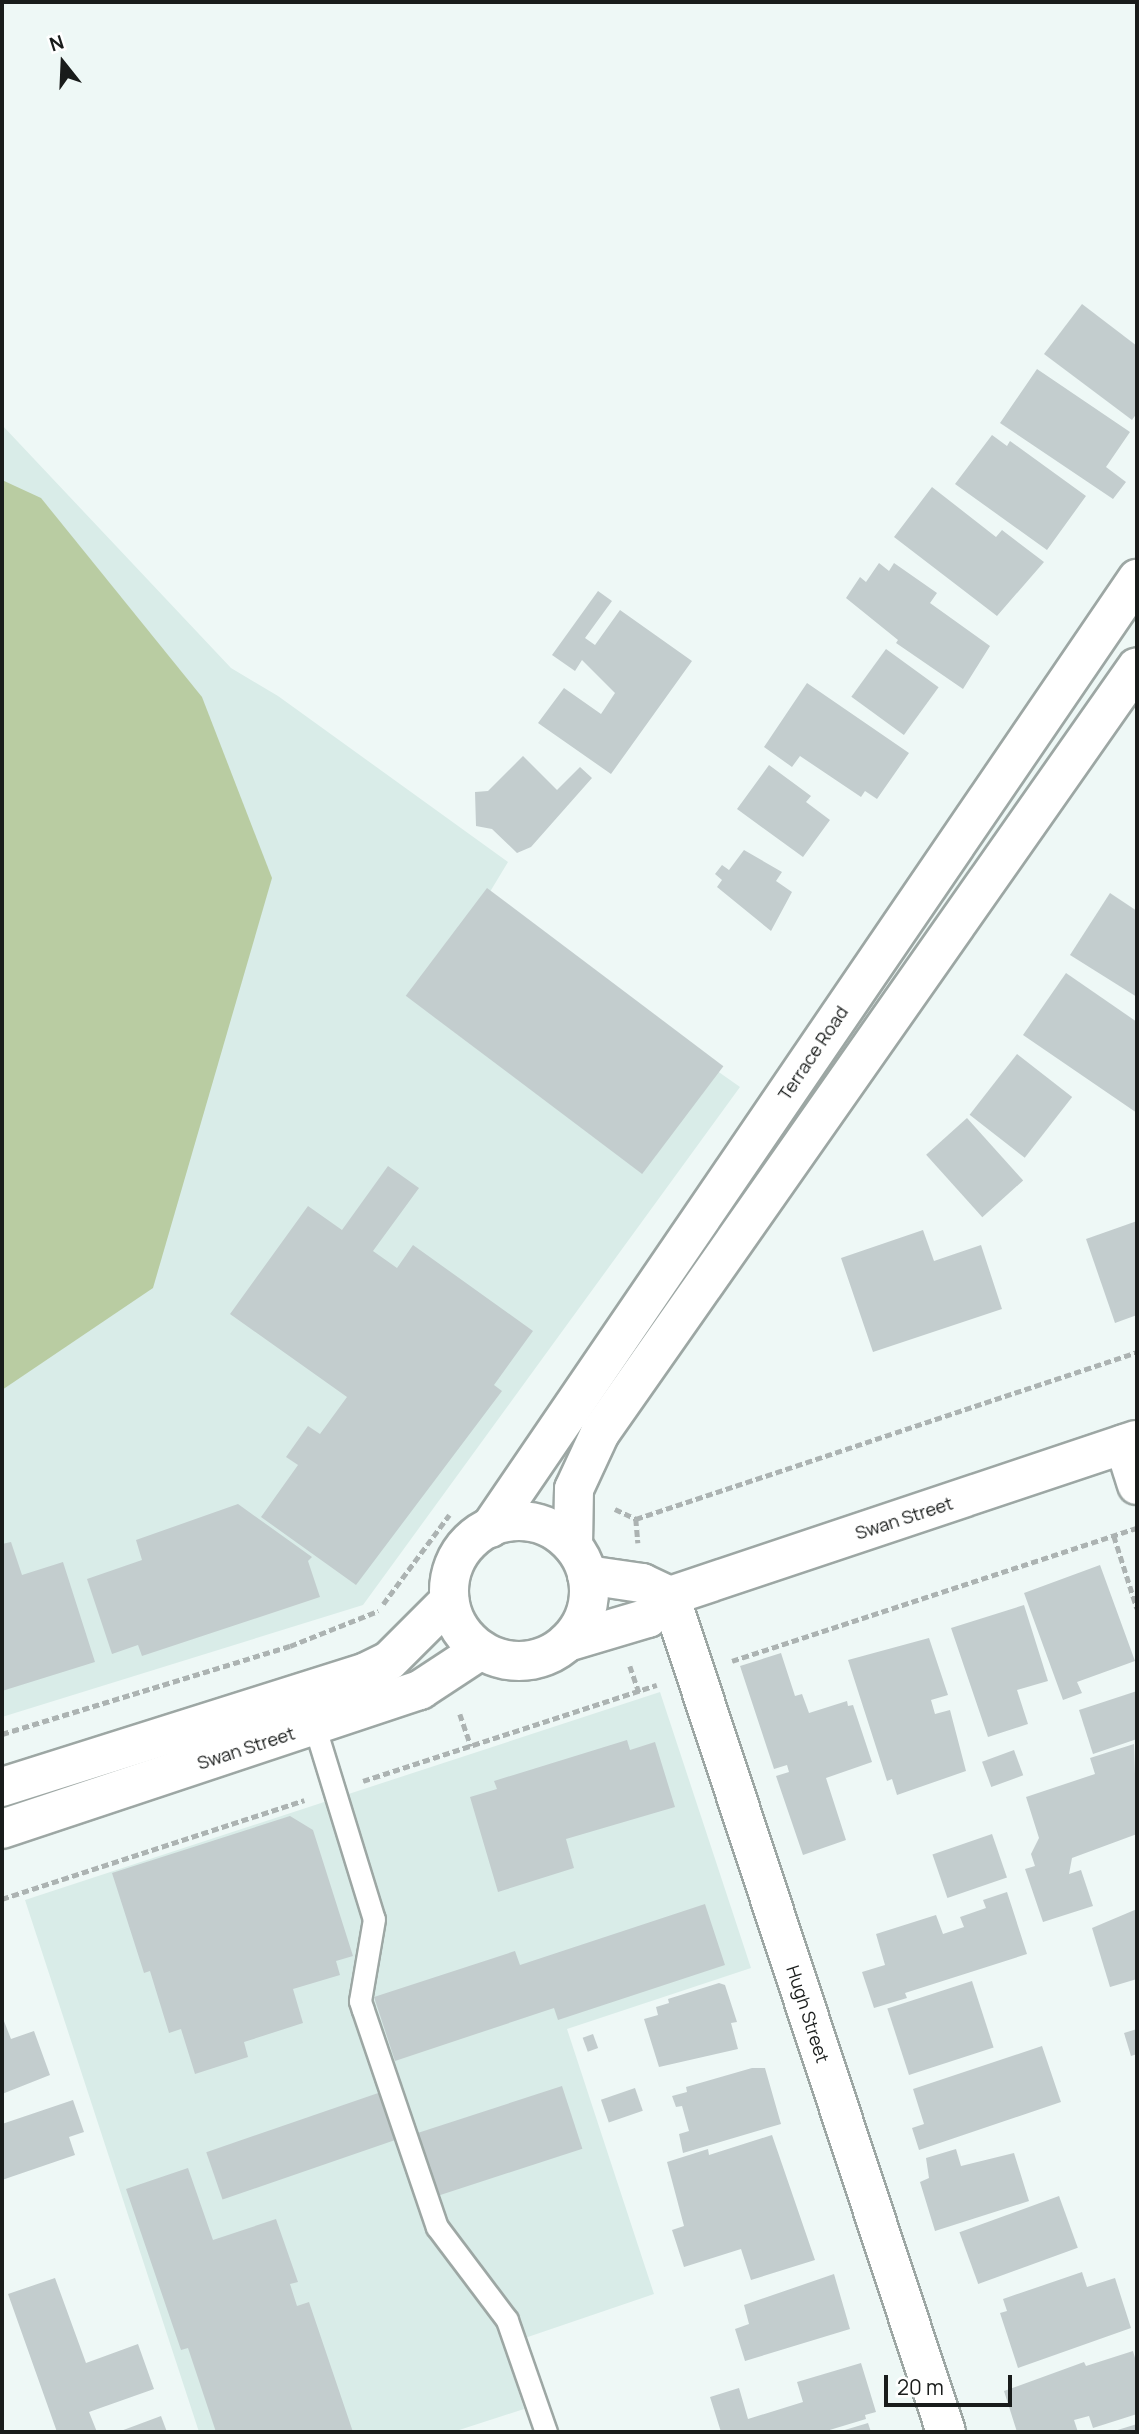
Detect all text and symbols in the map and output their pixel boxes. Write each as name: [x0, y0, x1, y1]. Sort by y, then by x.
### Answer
north arrow: [28, 28, 98, 98]
text: N: [46, 29, 67, 58]
street label: Terrace Road: [774, 1002, 852, 1104]
street label: Swan Street: [852, 1492, 956, 1544]
street label: Swan Street: [194, 1722, 298, 1774]
street label: Hugh Street: [782, 1963, 834, 2065]
scale bar: [887, 2360, 1015, 2404]
text: 20 m: [897, 2373, 944, 2401]

